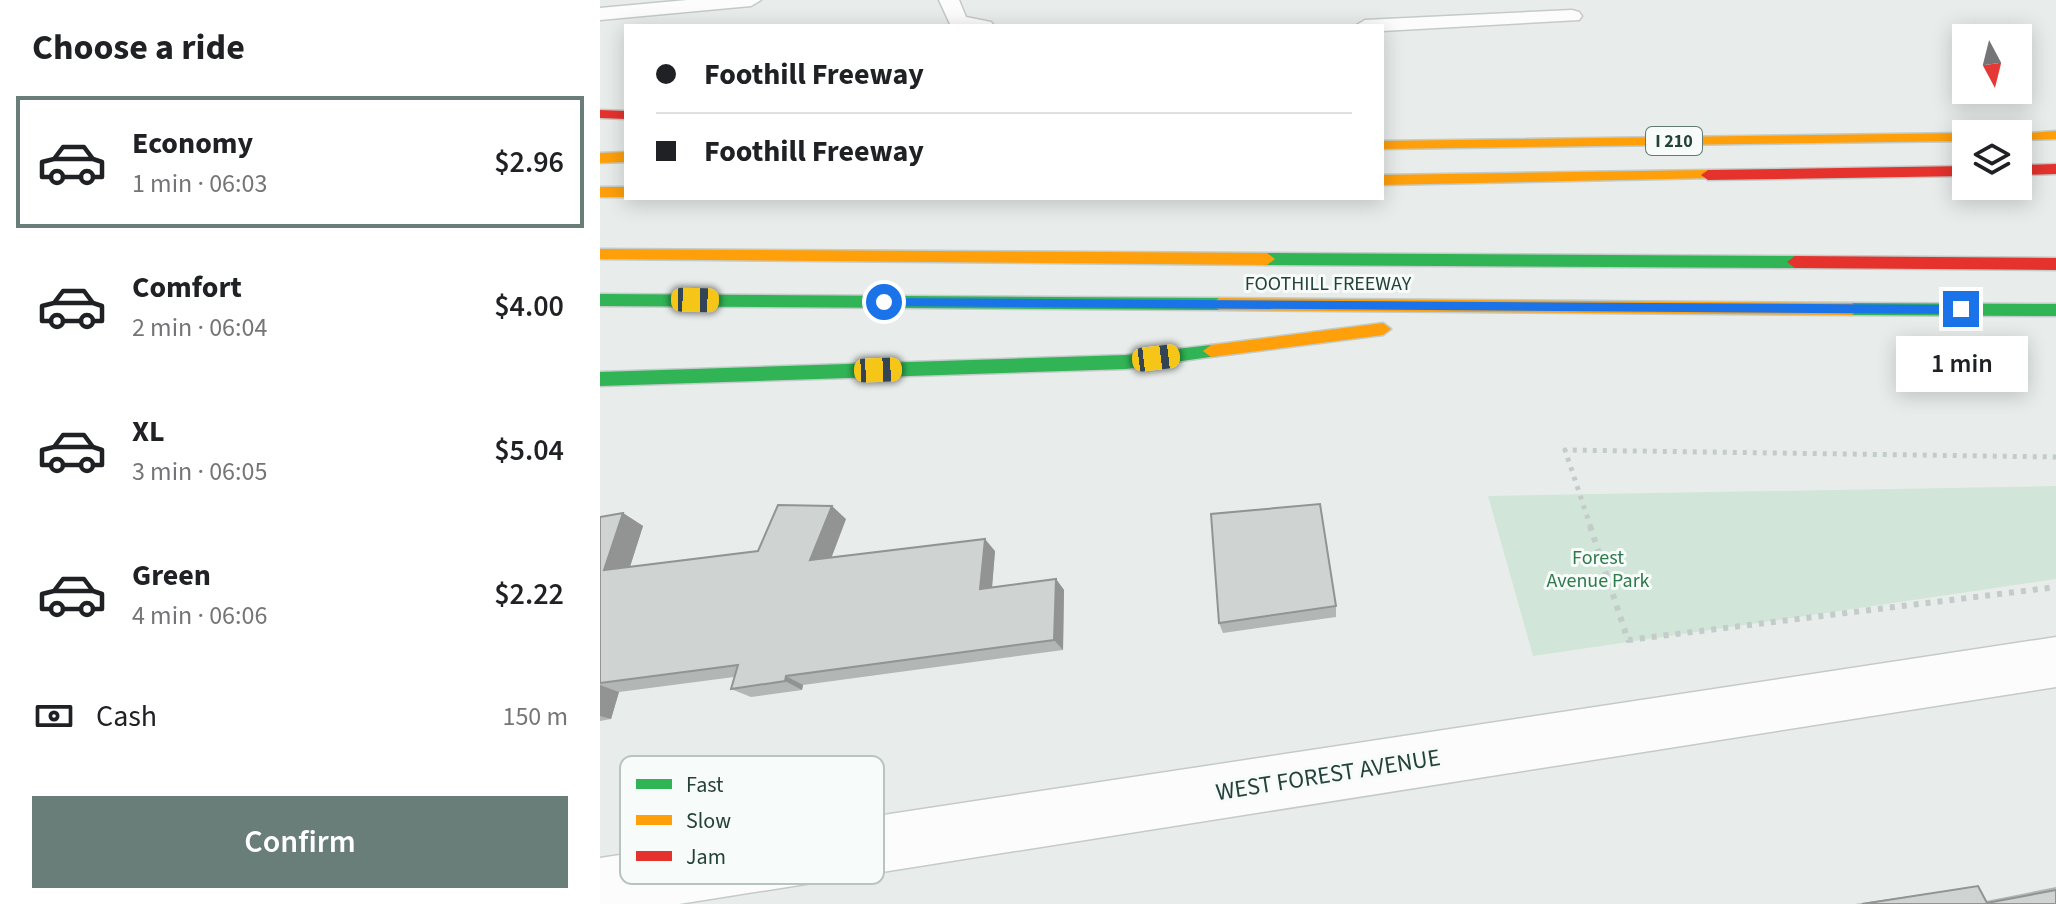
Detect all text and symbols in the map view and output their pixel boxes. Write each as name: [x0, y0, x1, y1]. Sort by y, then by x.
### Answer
text: Choose a ride: [32, 22, 245, 73]
north arrow: [1952, 24, 2032, 104]
map controls: [1952, 24, 2032, 200]
text: Foothill Freeway: [704, 53, 924, 96]
button: layers: [1952, 120, 2032, 200]
text: Economy: [132, 122, 253, 165]
icon: car: [36, 126, 108, 198]
road number: I 210: [1646, 127, 1702, 155]
text: Foothill Freeway: [704, 130, 924, 173]
text: $2.96: [494, 141, 564, 184]
text: 1 min · 06:03: [132, 165, 267, 202]
text: Comfort: [132, 266, 242, 309]
icon: car: [36, 270, 108, 342]
street label: FOOTHILL FREEWAY: [1245, 270, 1412, 298]
route start: [866, 284, 902, 320]
text: $4.00: [494, 285, 564, 328]
car: [671, 288, 719, 312]
route end: [1943, 291, 1979, 327]
text: 2 min · 06:04: [132, 309, 267, 346]
callout: 1 min: [1895, 337, 2027, 393]
car: [1131, 343, 1181, 373]
text: 1 min: [1931, 345, 1993, 382]
car: [854, 357, 902, 383]
text: XL: [132, 410, 165, 453]
icon: car: [36, 414, 108, 486]
text: $5.04: [494, 429, 564, 472]
text: 3 min · 06:05: [132, 453, 267, 490]
park label: Forest Avenue Park: [1546, 544, 1650, 595]
text: Green: [132, 554, 211, 597]
icon: car: [36, 558, 108, 630]
text: $2.22: [494, 573, 564, 616]
text: 4 min · 06:06: [132, 597, 267, 634]
icon: cash: [32, 694, 76, 738]
text: Cash: [96, 695, 157, 738]
text: 150 m: [502, 698, 568, 735]
street label: WEST FOREST AVENUE: [1213, 740, 1443, 810]
legend: [620, 756, 884, 884]
text: Fast: [686, 769, 724, 801]
button: Confirm: [32, 796, 568, 888]
text: Slow: [686, 805, 731, 837]
text: Jam: [686, 841, 726, 873]

